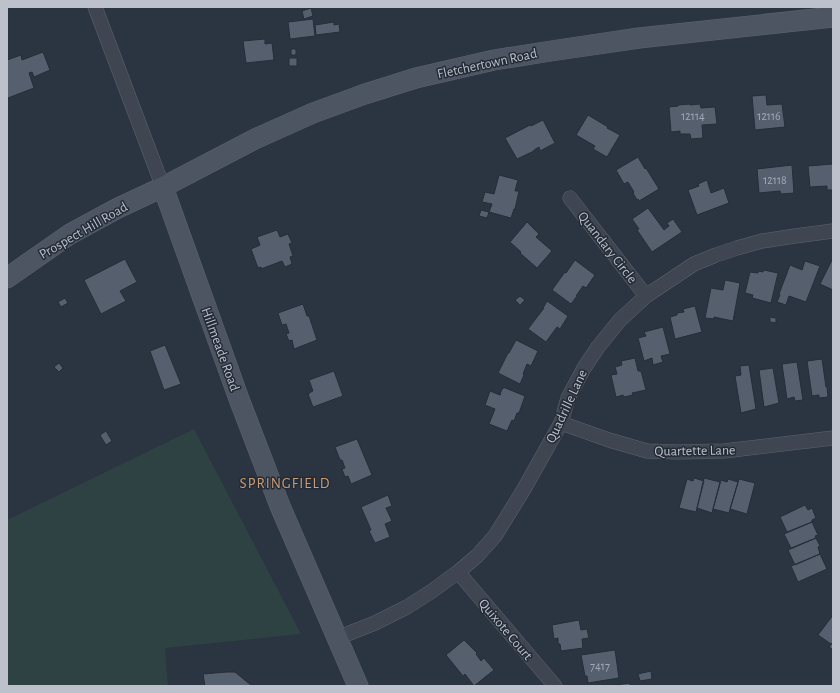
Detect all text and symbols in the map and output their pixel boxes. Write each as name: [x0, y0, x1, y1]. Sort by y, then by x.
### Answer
street label: Fletchertown Road: [436, 47, 538, 81]
house number: 12114: [681, 110, 705, 122]
house number: 12116: [757, 110, 781, 122]
house number: 12118: [763, 174, 787, 186]
street label: Prospect Hill Road: [37, 200, 130, 262]
street label: Quandary Circle: [575, 209, 639, 286]
street label: Hillmeade Road: [198, 306, 242, 393]
street label: Quadrille Lane: [544, 368, 590, 445]
street label: Quartette Lane: [654, 443, 736, 459]
district label: SPRINGFIELD: [240, 476, 330, 491]
street label: Quixote Court: [476, 596, 535, 663]
house number: 7417: [590, 660, 610, 672]

